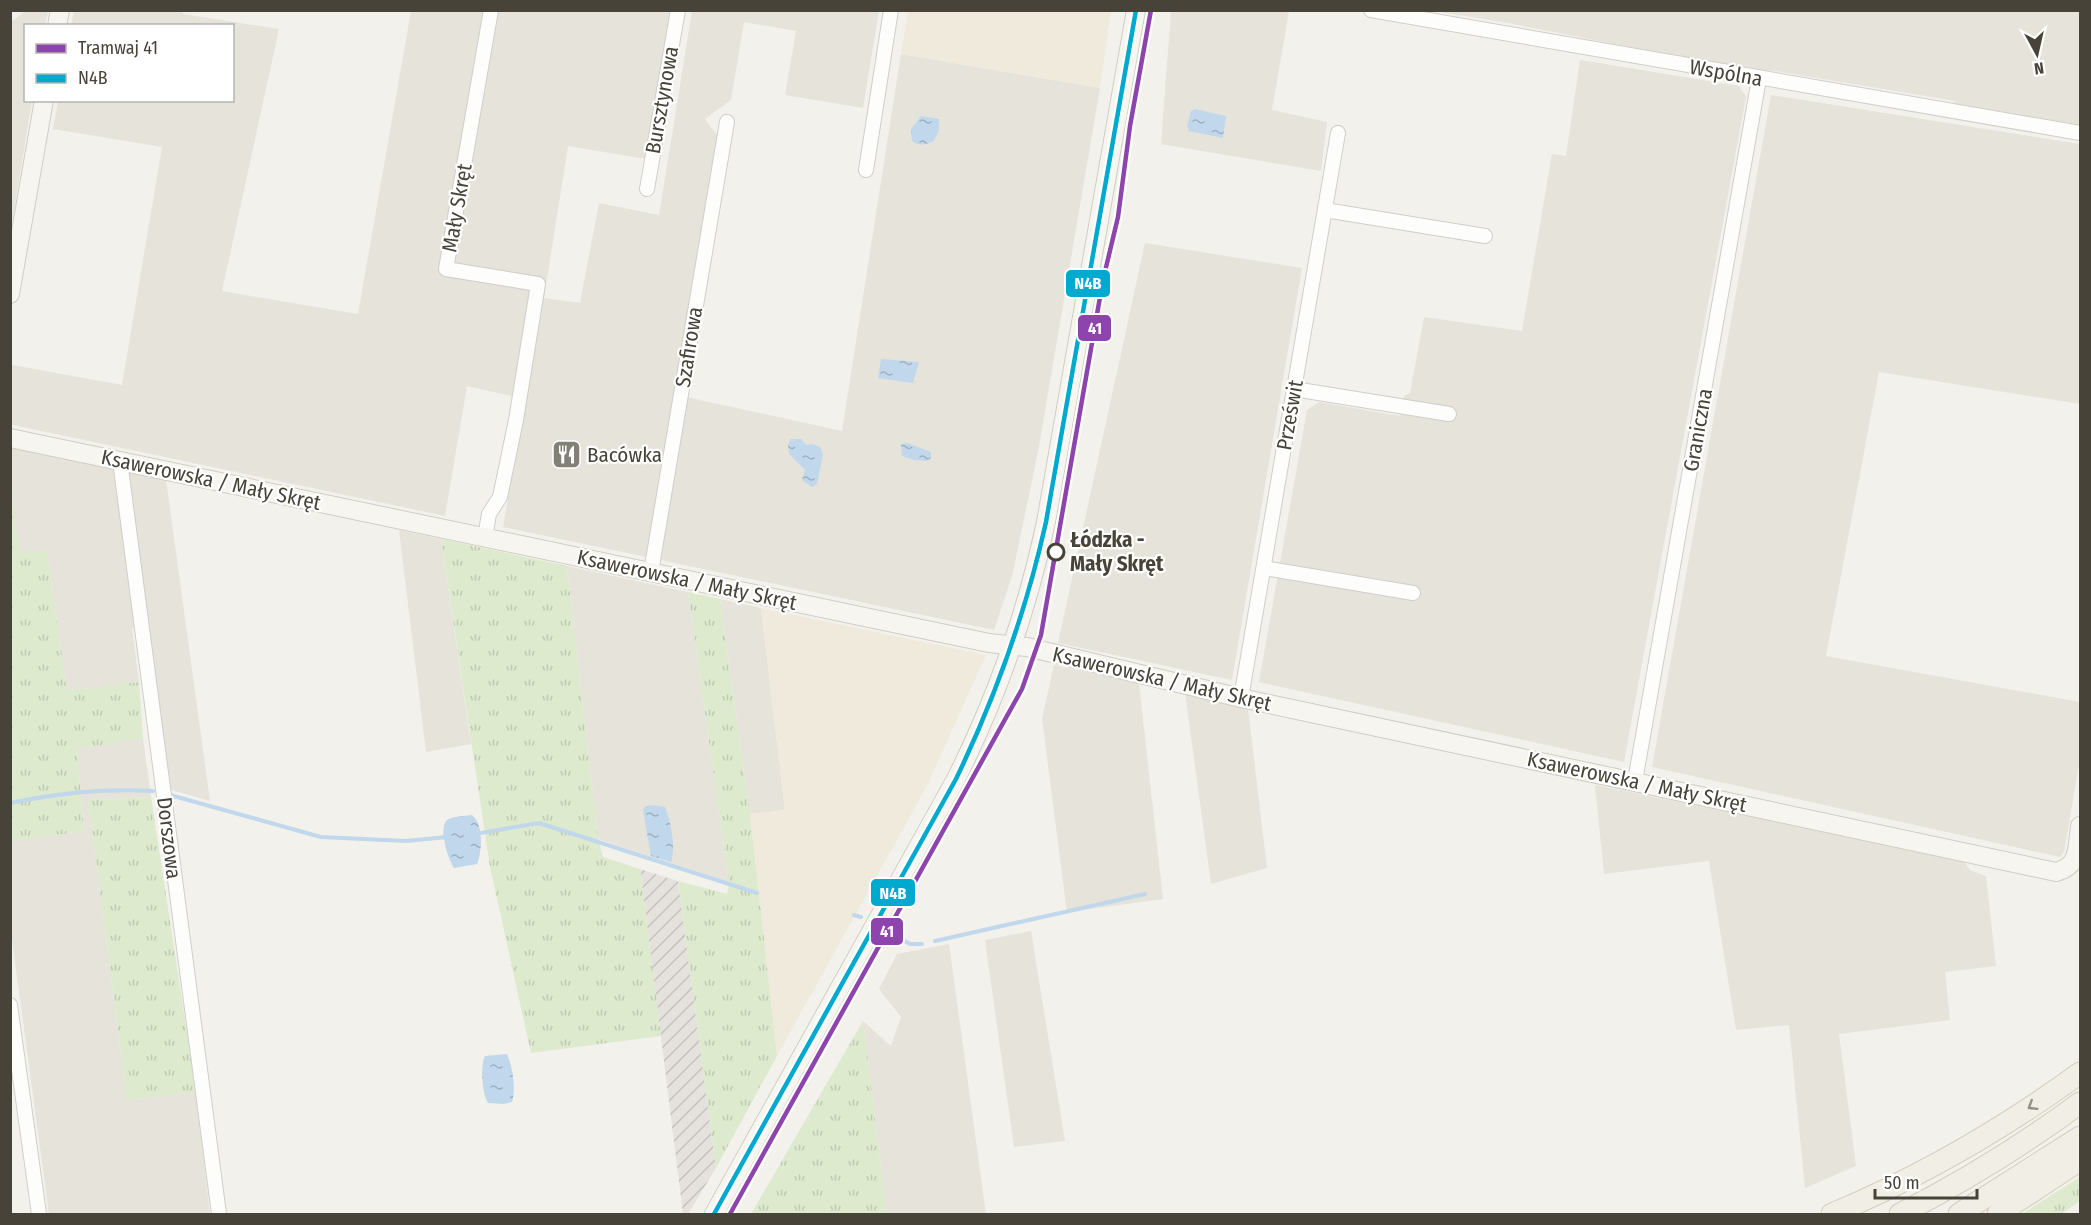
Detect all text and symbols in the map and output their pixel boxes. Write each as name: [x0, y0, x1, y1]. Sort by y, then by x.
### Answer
legend: [24, 24, 234, 102]
north arrow: [2007, 24, 2067, 84]
text: Tramwaj 41: [78, 37, 158, 59]
street label: Bursztynowa: [640, 44, 684, 156]
street label: Wspólna: [1687, 54, 1765, 92]
text: N: [2033, 58, 2045, 78]
text: N4B: [78, 67, 108, 89]
street label: Mały Skręt: [436, 161, 478, 254]
line badge: N4B: [1065, 269, 1111, 298]
text: N4B: [1075, 274, 1101, 293]
street label: Szafirowa: [670, 305, 708, 389]
line badge: 41: [1077, 314, 1112, 342]
text: 41: [1088, 319, 1102, 338]
street label: Prześwit: [1271, 378, 1309, 452]
street label: Graniczna: [1678, 386, 1718, 474]
restaurant icon: Bacówka: [550, 439, 582, 471]
place label: Bacówka: [587, 442, 662, 468]
street label: Ksawerowska / Mały Skręt: [99, 444, 323, 516]
place label: Łódzka - Mały Skręt: [1070, 527, 1164, 577]
marker: Łódzka - Mały Skręt: [1047, 543, 1065, 561]
street label: Ksawerowska / Mały Skręt: [575, 544, 799, 616]
street label: Ksawerowska / Mały Skręt: [1050, 641, 1274, 717]
street label: Ksawerowska / Mały Skręt: [1525, 746, 1749, 818]
street label: Dorszowa: [151, 796, 187, 880]
line badge: N4B: [870, 878, 916, 907]
text: N4B: [880, 884, 906, 903]
line badge: 41: [870, 917, 904, 946]
text: 41: [880, 922, 894, 941]
one-way arrow: [2028, 1099, 2039, 1110]
scale bar: [1875, 1162, 1977, 1200]
text: 50 m: [1884, 1172, 1920, 1194]

